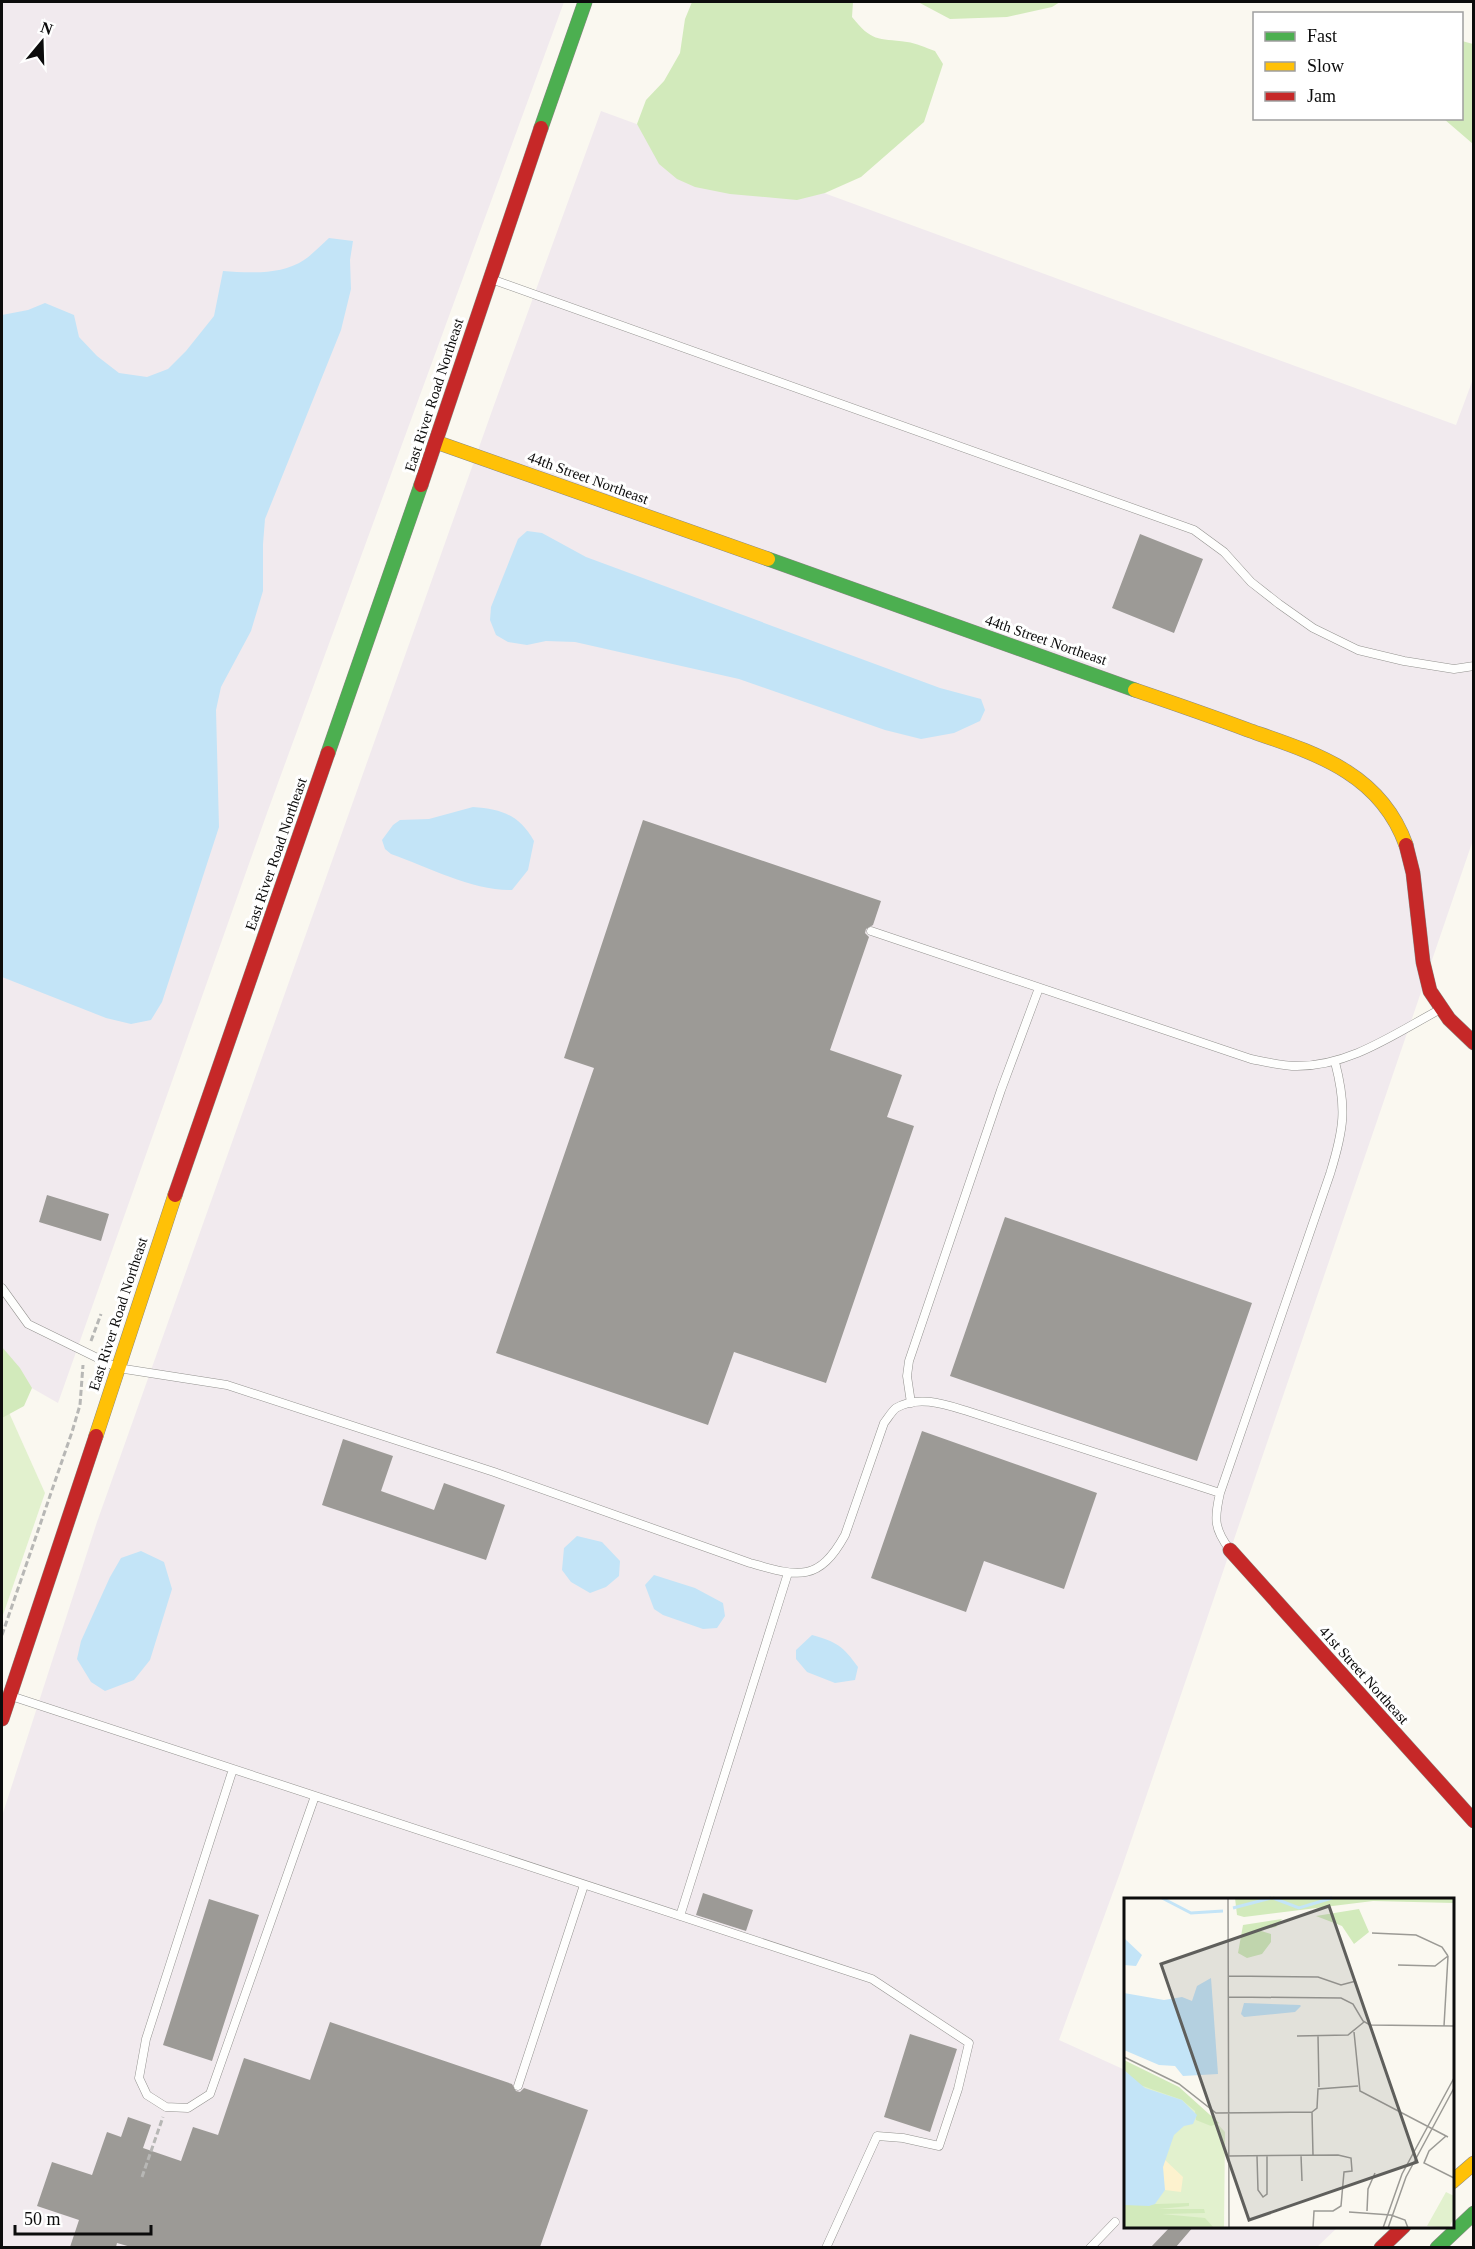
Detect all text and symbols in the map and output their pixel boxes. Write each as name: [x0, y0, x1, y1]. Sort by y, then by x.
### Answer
north arrow: [12, 12, 72, 72]
legend: [1253, 12, 1463, 120]
text: N: [38, 18, 55, 38]
text: Fast: [1307, 26, 1337, 46]
text: Slow: [1307, 56, 1344, 76]
text: Jam: [1307, 86, 1336, 106]
street label: East River Road Northeast: [402, 315, 467, 474]
street label: 44th Street Northeast: [525, 449, 651, 508]
street label: 44th Street Northeast: [983, 612, 1110, 669]
street label: East River Road Northeast: [242, 775, 310, 932]
street label: East River Road Northeast: [86, 1234, 151, 1393]
street label: 41st Street Northeast: [1316, 1623, 1413, 1728]
inset map: [1124, 1898, 1454, 2228]
scale bar: [15, 2198, 152, 2236]
text: 50 m: [24, 2209, 61, 2229]

